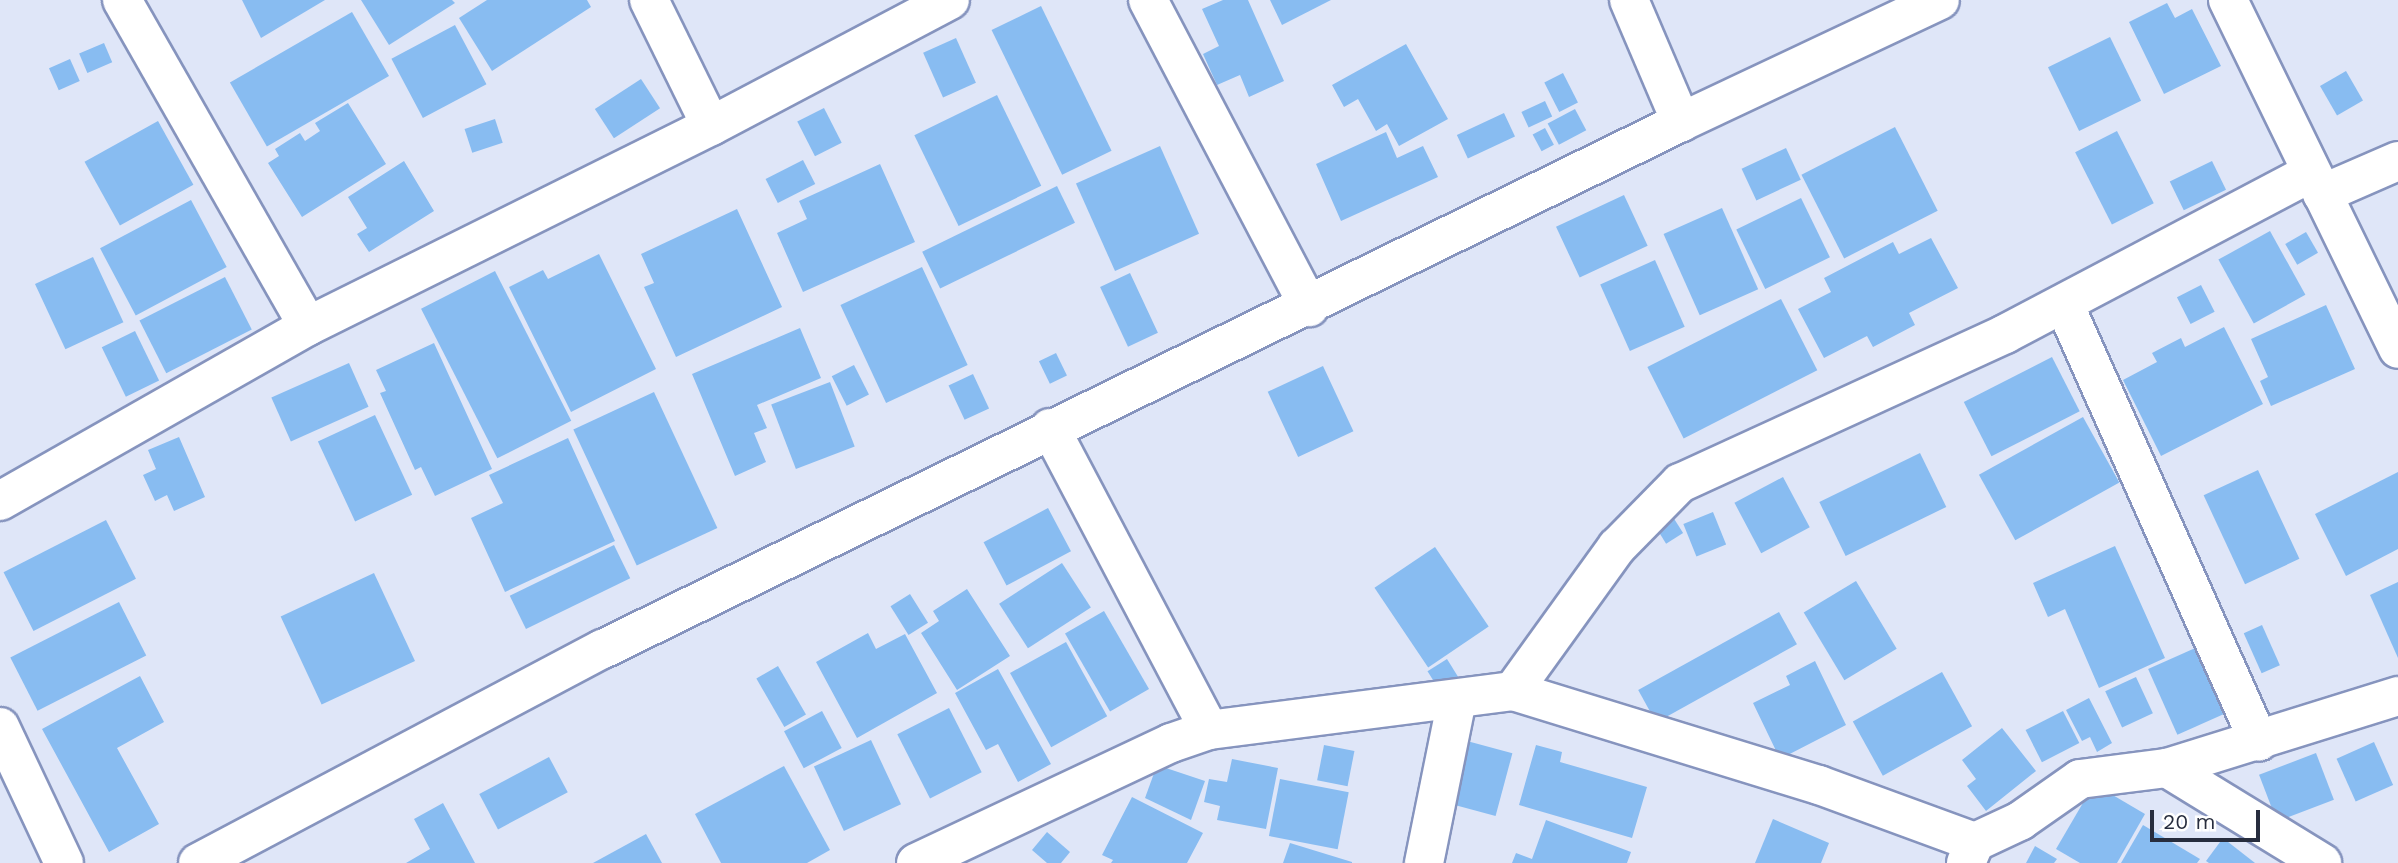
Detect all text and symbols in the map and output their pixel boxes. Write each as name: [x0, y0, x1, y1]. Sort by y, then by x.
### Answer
scale bar: [2153, 796, 2263, 840]
text: 20 m: [2163, 809, 2215, 834]

